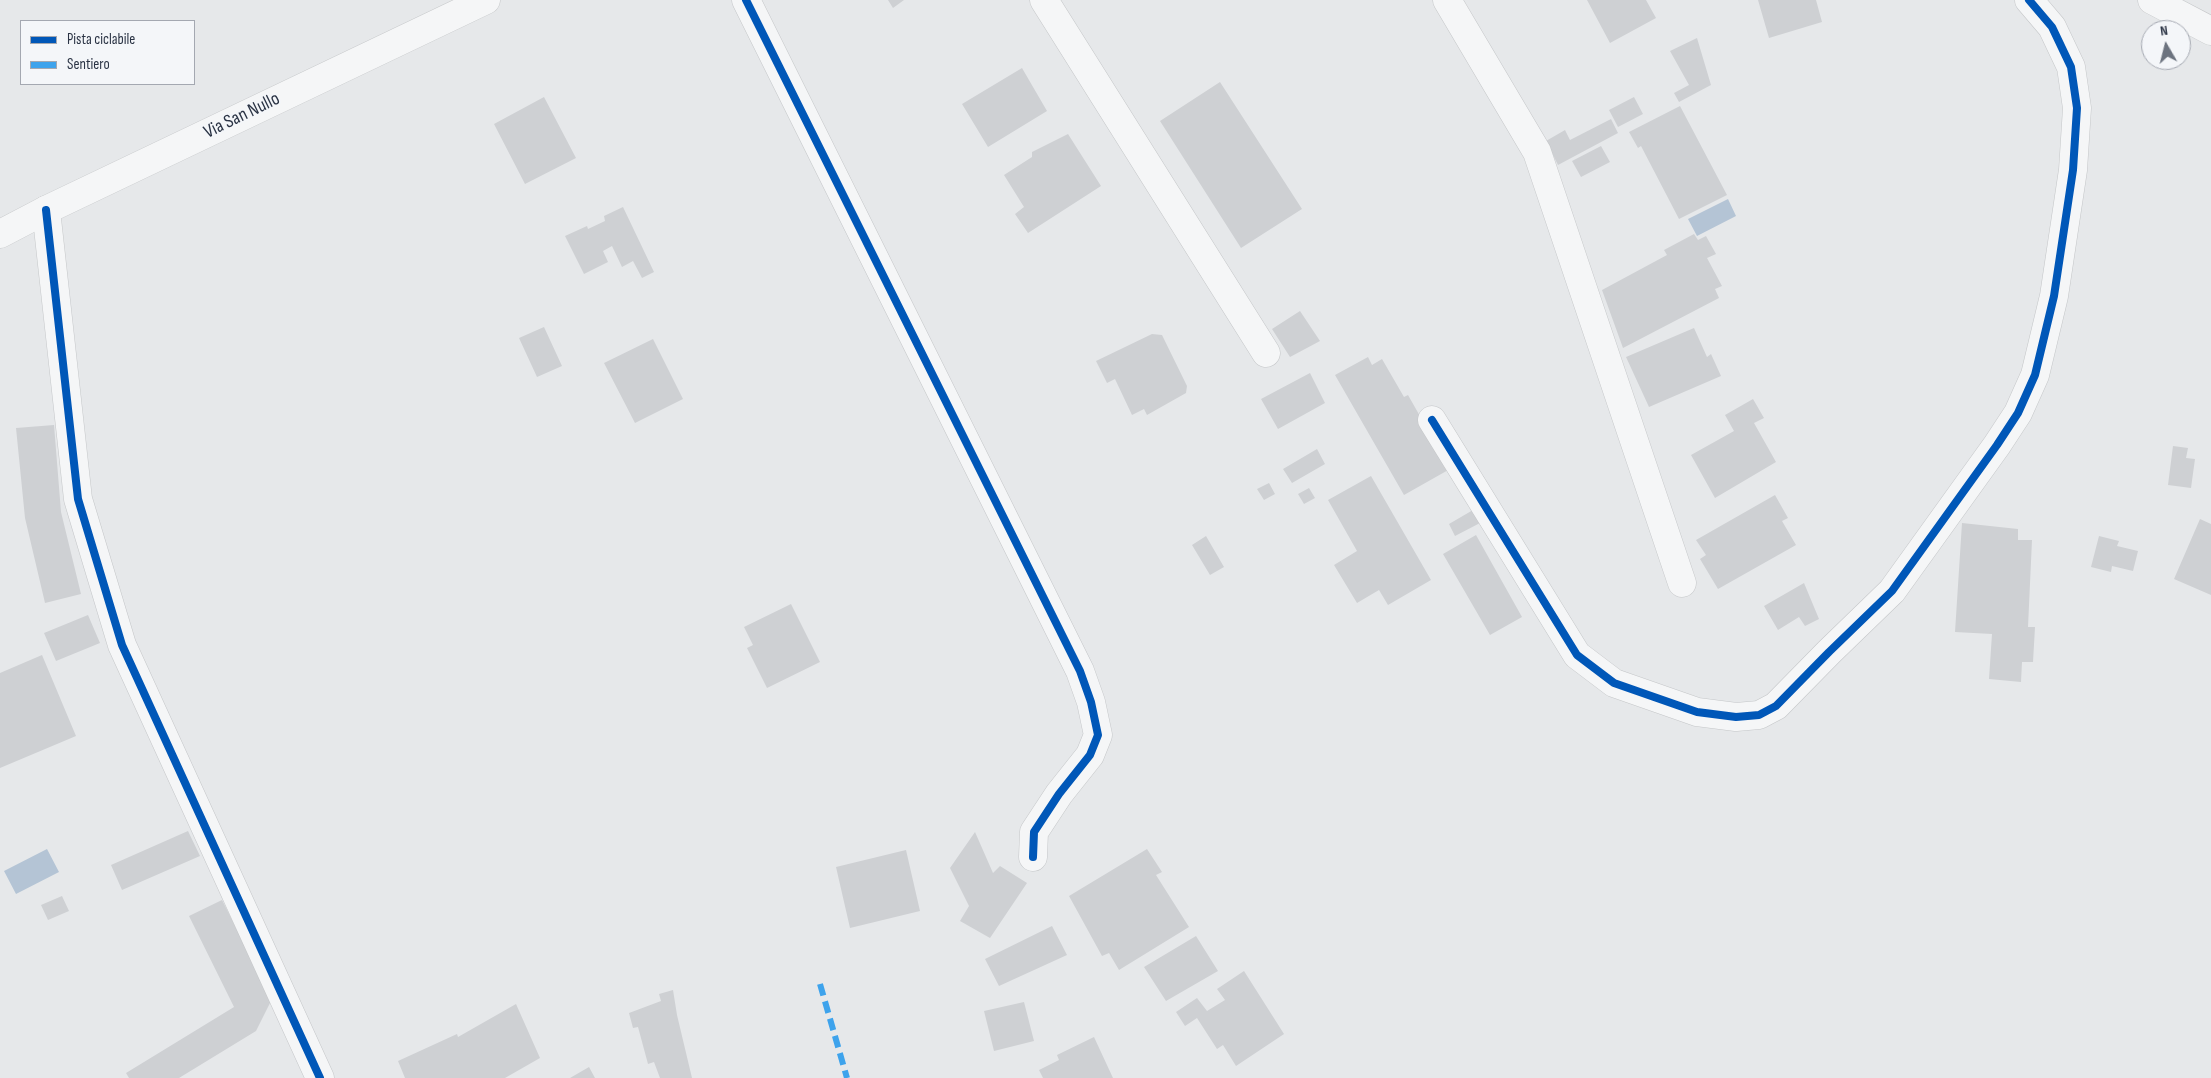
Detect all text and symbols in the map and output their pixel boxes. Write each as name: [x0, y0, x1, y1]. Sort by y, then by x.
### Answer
legend: [20, 20, 195, 85]
north arrow: [2141, 20, 2191, 70]
text: N: [2159, 22, 2169, 40]
text: Pista ciclabile: [67, 30, 135, 49]
text: Sentiero: [67, 55, 110, 74]
street label: Via San Nullo: [200, 88, 284, 144]

